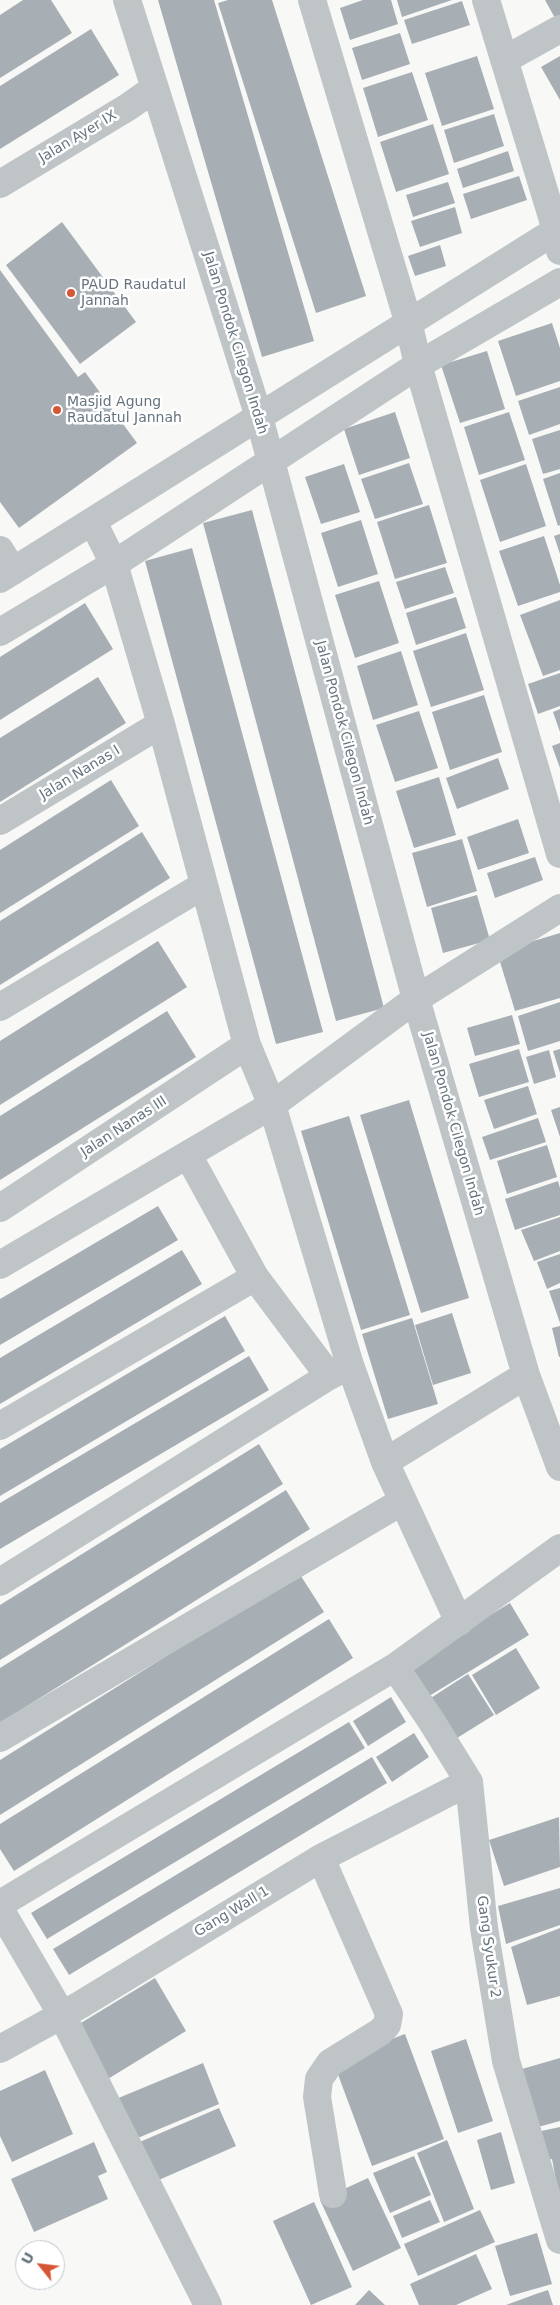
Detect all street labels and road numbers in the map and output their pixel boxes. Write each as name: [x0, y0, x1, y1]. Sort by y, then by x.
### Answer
street label: Jalan Ayer IX: [36, 107, 120, 167]
street label: Jalan Pondok Cilegon Indah: [199, 250, 271, 436]
street label: Jalan Pondok Cilegon Indah: [311, 639, 377, 827]
street label: Jalan Nanas I: [37, 742, 123, 804]
street label: Jalan Pondok Cilegon Indah: [419, 1030, 487, 1218]
street label: Jalan Nanas III: [78, 1093, 170, 1161]
street label: Gang Wall 1: [192, 1883, 272, 1941]
street label: Gang Syukur 2: [472, 1895, 504, 1999]

